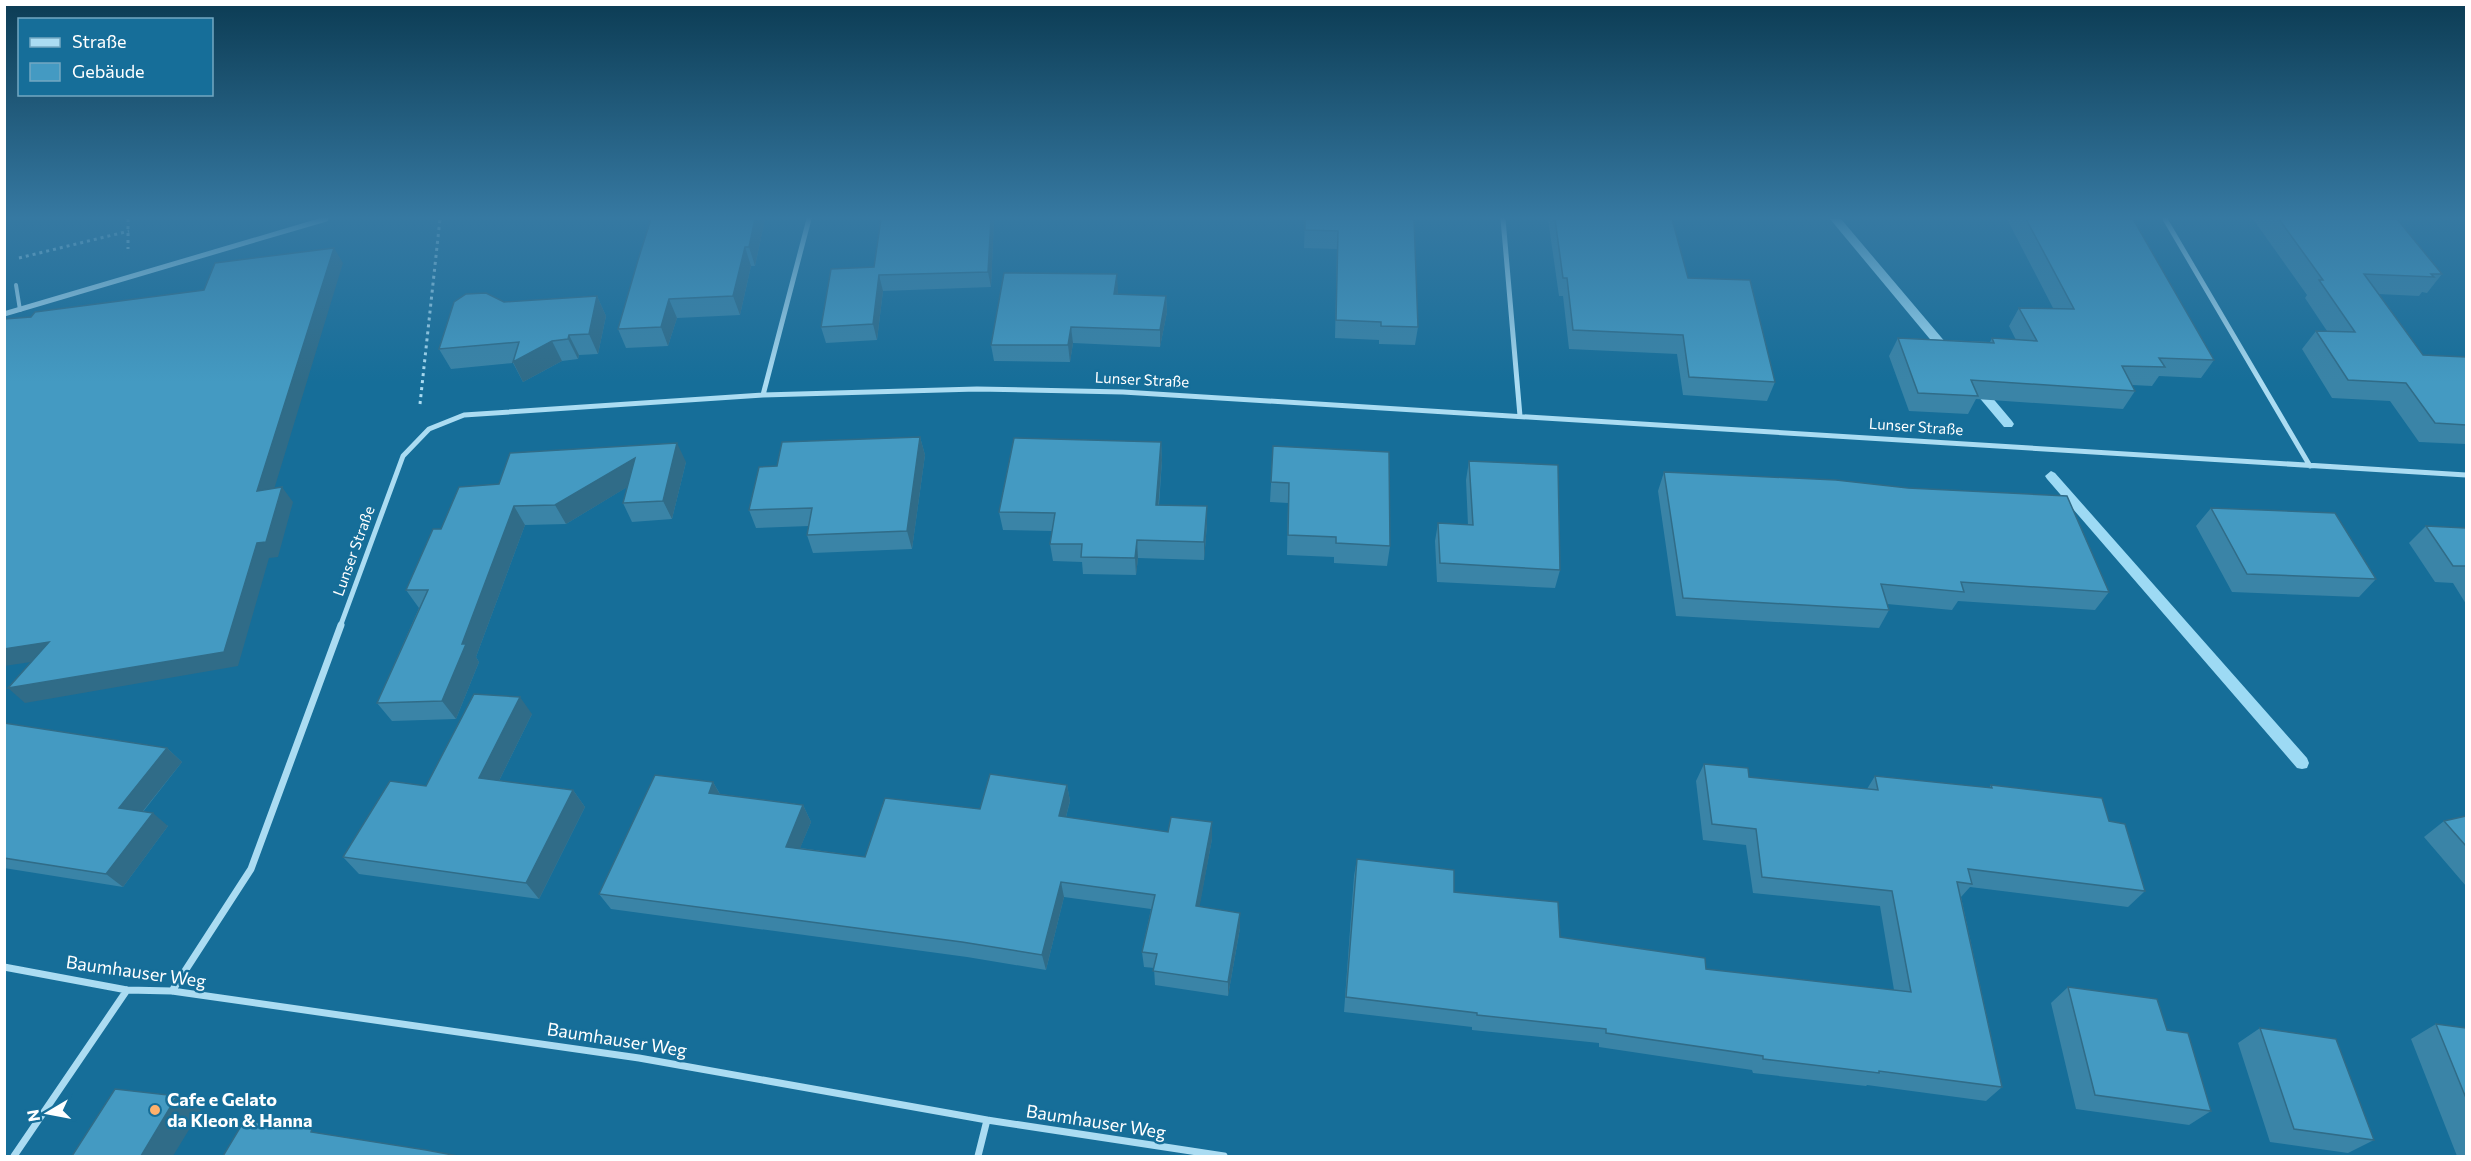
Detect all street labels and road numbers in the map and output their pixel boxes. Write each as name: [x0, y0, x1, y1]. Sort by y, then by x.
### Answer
street label: Lunser Straße: [1094, 368, 1190, 390]
street label: Lunser Straße: [1868, 414, 1964, 438]
street label: Lunser Straße: [328, 503, 378, 598]
street label: Baumhauser Weg: [65, 950, 208, 992]
street label: Baumhauser Weg: [546, 1017, 689, 1061]
street label: Baumhauser Weg: [1025, 1099, 1168, 1143]

